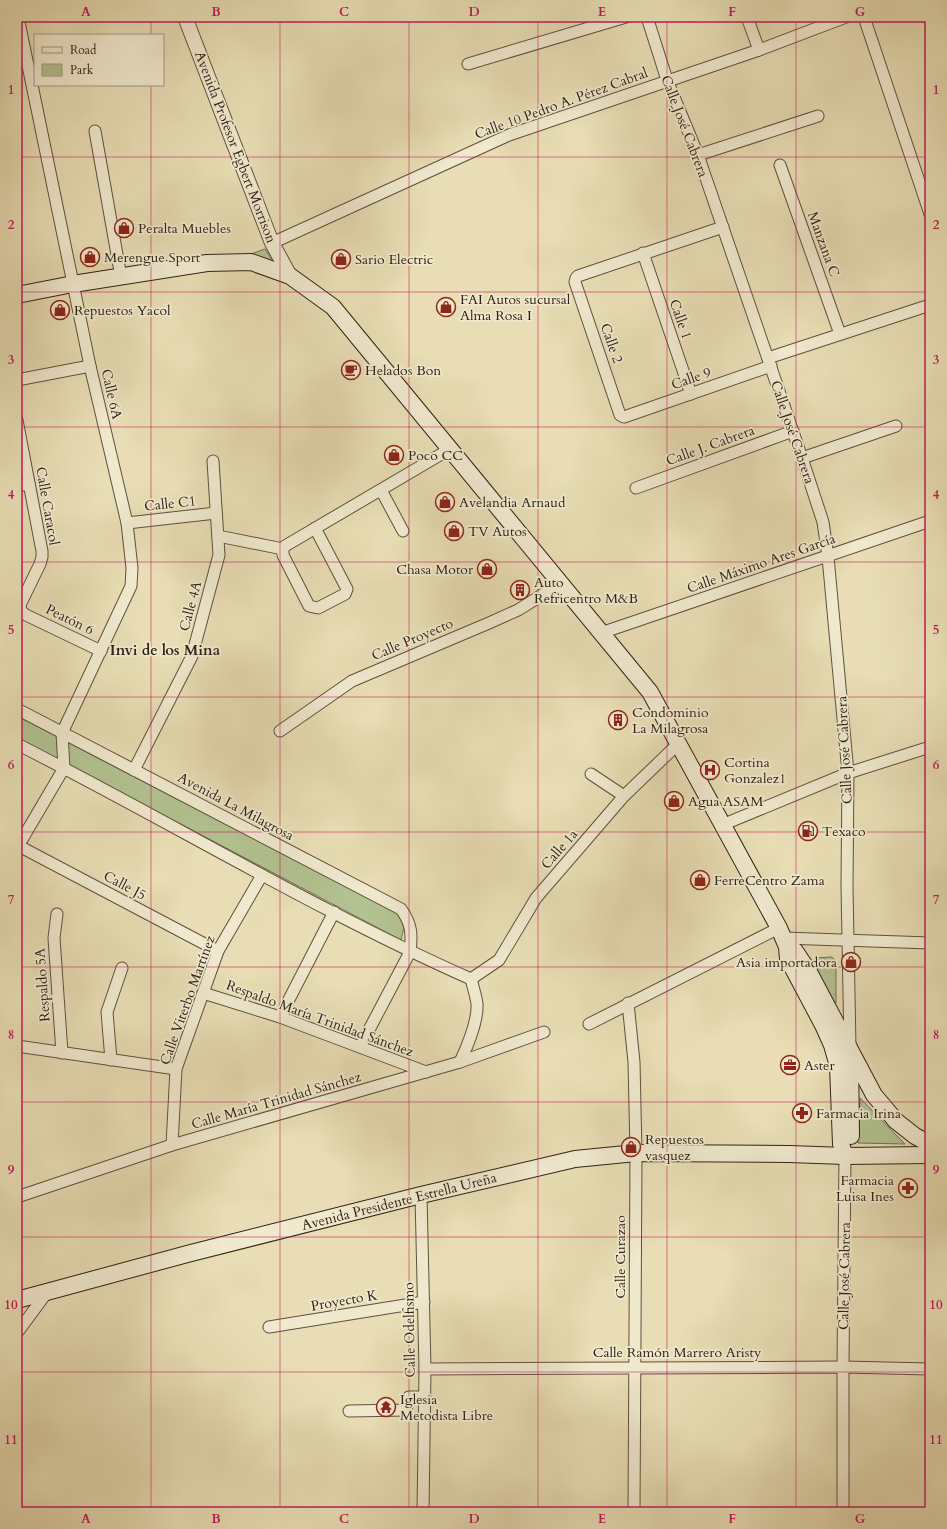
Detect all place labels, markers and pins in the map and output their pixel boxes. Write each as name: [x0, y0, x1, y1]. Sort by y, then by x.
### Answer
shop icon: Peralta Muebles: [113, 217, 135, 239]
place label: Peralta Muebles: [138, 219, 231, 238]
shop icon: Merengue Sport: [79, 246, 101, 268]
place label: Merengue Sport: [104, 248, 201, 267]
shop icon: Sario Electric: [330, 248, 352, 270]
place label: Sario Electric: [355, 250, 433, 269]
place label: FAI Autos sucursal Alma Rosa I: [460, 290, 571, 325]
shop icon: FAI Autos sucursal Alma Rosa I: [435, 296, 457, 318]
shop icon: Repuestos Yacol: [49, 299, 71, 321]
place label: Repuestos Yacol: [74, 301, 171, 320]
cafe icon: Helados Bon: [340, 359, 362, 381]
place label: Helados Bon: [365, 361, 441, 380]
shop icon: Poco CC: [383, 444, 405, 466]
place label: Poco CC: [408, 446, 463, 465]
shop icon: Avelandia Arnaud: [434, 491, 456, 513]
place label: Avelandia Arnaud: [459, 493, 566, 512]
shop icon: TV Autos: [443, 520, 465, 542]
place label: TV Autos: [468, 522, 527, 541]
shop icon: Chasa Motor: [476, 558, 498, 580]
place label: Chasa Motor: [396, 560, 474, 579]
place label: Auto Refricentro M&B: [534, 573, 638, 608]
building icon: Auto Refricentro M&B: [509, 579, 531, 601]
place label: Condominio La Milagrosa: [632, 703, 709, 738]
building icon: Condominio La Milagrosa: [607, 709, 629, 731]
place label: Cortina Gonzalez1: [724, 753, 786, 788]
hospital icon: Cortina Gonzalez1: [699, 759, 721, 781]
shop icon: Agua ASAM: [663, 790, 685, 812]
place label: Agua ASAM: [688, 792, 763, 811]
fuel station icon: Texaco: [797, 820, 819, 842]
place label: Texaco: [822, 822, 866, 841]
shop icon: FerreCentro Zama: [689, 869, 711, 891]
place label: FerreCentro Zama: [714, 871, 825, 890]
shop icon: Asia importadora: [840, 951, 862, 973]
place label: Asia importadora: [736, 953, 837, 972]
office icon: Aster: [779, 1054, 801, 1076]
place label: Aster: [804, 1056, 835, 1075]
pharmacy icon: Farmacia Irina: [791, 1102, 813, 1124]
place label: Farmacia Irina: [816, 1104, 901, 1123]
place label: Repuestos vasquez: [645, 1130, 704, 1165]
shop icon: Repuestos vasquez: [620, 1136, 642, 1158]
place label: Farmacia Luisa Ines: [836, 1171, 894, 1206]
pharmacy icon: Farmacia Luisa Ines: [897, 1177, 919, 1199]
place label: Iglesia Metodista Libre: [400, 1390, 493, 1425]
temple icon: Iglesia Metodista Libre: [375, 1396, 397, 1418]

